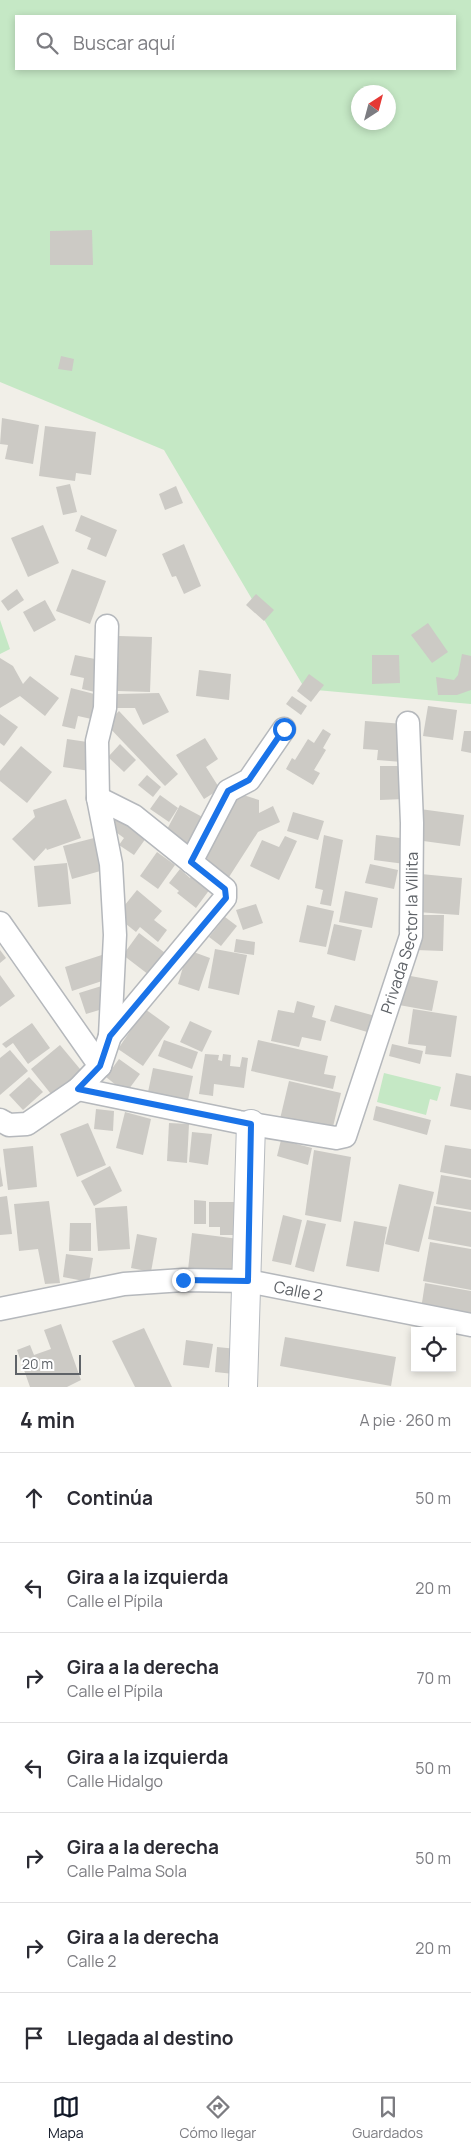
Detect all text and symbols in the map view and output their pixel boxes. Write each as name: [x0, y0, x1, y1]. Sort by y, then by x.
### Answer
search box: [15, 15, 456, 70]
icon: search: [33, 29, 61, 57]
text: Buscar aquí: [73, 30, 175, 56]
north arrow: [351, 85, 396, 130]
route start: [273, 718, 296, 741]
street label: Privada Sector la Villita: [375, 852, 423, 1017]
route end: [172, 1269, 195, 1292]
street label: Calle 2: [272, 1275, 325, 1307]
map controls: [411, 1327, 456, 1372]
button: locate: [411, 1327, 456, 1372]
scale bar: [15, 1352, 81, 1375]
text: 20 m: [22, 1354, 53, 1373]
text: 4 min: [20, 1406, 75, 1434]
text: A pie · 260 m: [360, 1409, 451, 1431]
icon: ahead: [20, 1484, 48, 1512]
text: Continúa: [67, 1485, 153, 1511]
text: 50 m: [415, 1487, 451, 1509]
text: Gira a la izquierda: [67, 1564, 228, 1590]
icon: left: [20, 1574, 48, 1602]
text: 20 m: [415, 1577, 451, 1599]
text: Calle el Pípila: [67, 1590, 163, 1612]
text: Gira a la derecha: [67, 1654, 219, 1680]
icon: right: [20, 1664, 48, 1692]
text: 70 m: [416, 1667, 451, 1689]
text: Calle el Pípila: [67, 1680, 163, 1702]
text: Gira a la izquierda: [67, 1744, 228, 1770]
icon: left: [20, 1754, 48, 1782]
text: 50 m: [415, 1757, 451, 1779]
text: Calle Hidalgo: [67, 1770, 163, 1792]
text: Gira a la derecha: [67, 1834, 219, 1860]
icon: right: [20, 1844, 48, 1872]
text: 50 m: [415, 1847, 451, 1869]
text: Calle Palma Sola: [67, 1860, 187, 1882]
text: Gira a la derecha: [67, 1924, 219, 1950]
icon: right: [20, 1934, 48, 1962]
text: 20 m: [415, 1937, 451, 1959]
text: Calle 2: [67, 1950, 116, 1972]
icon: arrive: [20, 2024, 48, 2052]
text: Llegada al destino: [67, 2025, 234, 2051]
tab: Mapa: [48, 2093, 84, 2142]
tab: Cómo llegar: [179, 2093, 256, 2142]
tab: Guardados: [352, 2093, 423, 2142]

